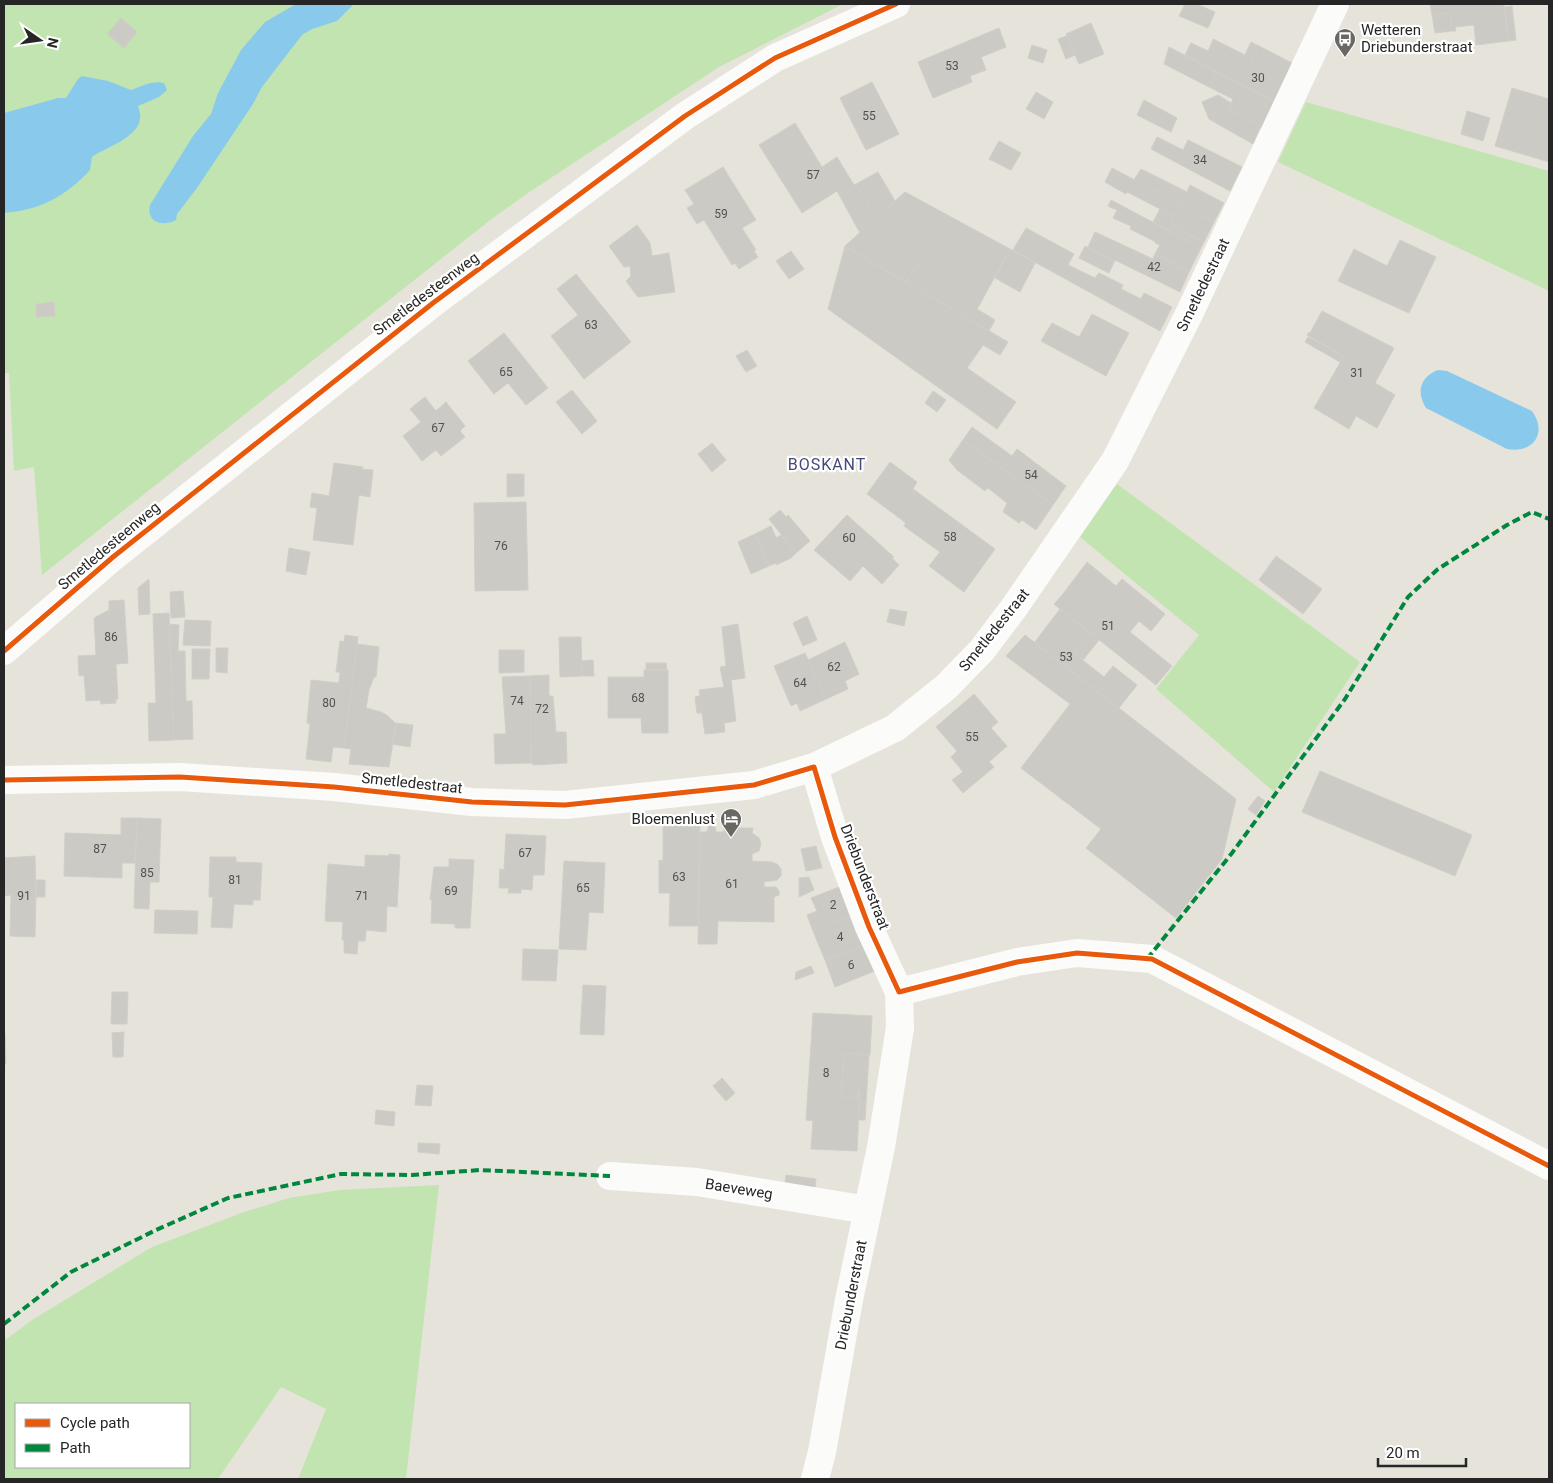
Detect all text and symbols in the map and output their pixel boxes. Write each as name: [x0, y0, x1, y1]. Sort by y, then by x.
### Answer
north arrow: [15, 15, 65, 65]
place label: Wetteren Driebunderstraat: [1361, 21, 1473, 56]
bus stop icon: Wetteren Driebunderstraat: [1333, 27, 1357, 58]
text: N: [44, 36, 62, 50]
house number: 53: [945, 59, 959, 73]
house number: 30: [1251, 71, 1265, 85]
house number: 55: [862, 109, 876, 123]
house number: 34: [1193, 153, 1207, 167]
house number: 57: [806, 168, 820, 182]
house number: 59: [714, 207, 728, 221]
street label: Smetledestraat: [1173, 235, 1233, 335]
street label: Smetledesteenweg: [370, 248, 482, 340]
house number: 42: [1147, 260, 1161, 274]
house number: 63: [584, 318, 598, 332]
house number: 65: [499, 365, 513, 379]
house number: 31: [1350, 366, 1364, 380]
house number: 67: [431, 421, 445, 435]
district label: BOSKANT: [788, 455, 866, 474]
house number: 54: [1024, 468, 1038, 482]
street label: Smetledesteenweg: [54, 498, 164, 594]
house number: 58: [943, 530, 957, 544]
house number: 60: [842, 531, 856, 545]
house number: 76: [494, 539, 508, 553]
street label: Smetledestraat: [955, 585, 1033, 675]
house number: 51: [1101, 619, 1115, 633]
house number: 86: [104, 630, 118, 644]
house number: 53: [1059, 650, 1073, 664]
house number: 62: [827, 660, 841, 674]
house number: 64: [793, 676, 807, 690]
house number: 68: [631, 691, 645, 705]
house number: 74: [510, 694, 524, 708]
house number: 80: [322, 696, 336, 710]
house number: 72: [535, 702, 549, 716]
house number: 55: [965, 730, 979, 744]
street label: Smetledestraat: [361, 769, 464, 797]
hotel icon: Bloemenlust: [719, 807, 743, 838]
place label: Bloemenlust: [632, 810, 715, 828]
street label: Driebunderstraat: [837, 822, 893, 932]
house number: 87: [93, 842, 107, 856]
house number: 67: [518, 846, 532, 860]
house number: 85: [140, 866, 154, 880]
house number: 63: [672, 870, 686, 884]
house number: 81: [228, 873, 242, 887]
house number: 61: [725, 877, 739, 891]
house number: 65: [576, 881, 590, 895]
house number: 69: [444, 884, 458, 898]
house number: 91: [17, 889, 31, 903]
house number: 71: [355, 889, 369, 903]
house number: 2: [830, 898, 837, 912]
house number: 4: [837, 930, 844, 944]
house number: 6: [848, 958, 855, 972]
house number: 8: [823, 1066, 830, 1080]
street label: Baeveweg: [704, 1175, 774, 1203]
street label: Driebunderstraat: [832, 1238, 871, 1352]
legend: [15, 1403, 190, 1468]
text: Cycle path: [60, 1414, 130, 1432]
scale bar: [1378, 1436, 1466, 1468]
text: Path: [60, 1439, 91, 1457]
text: 20 m: [1386, 1444, 1420, 1462]

